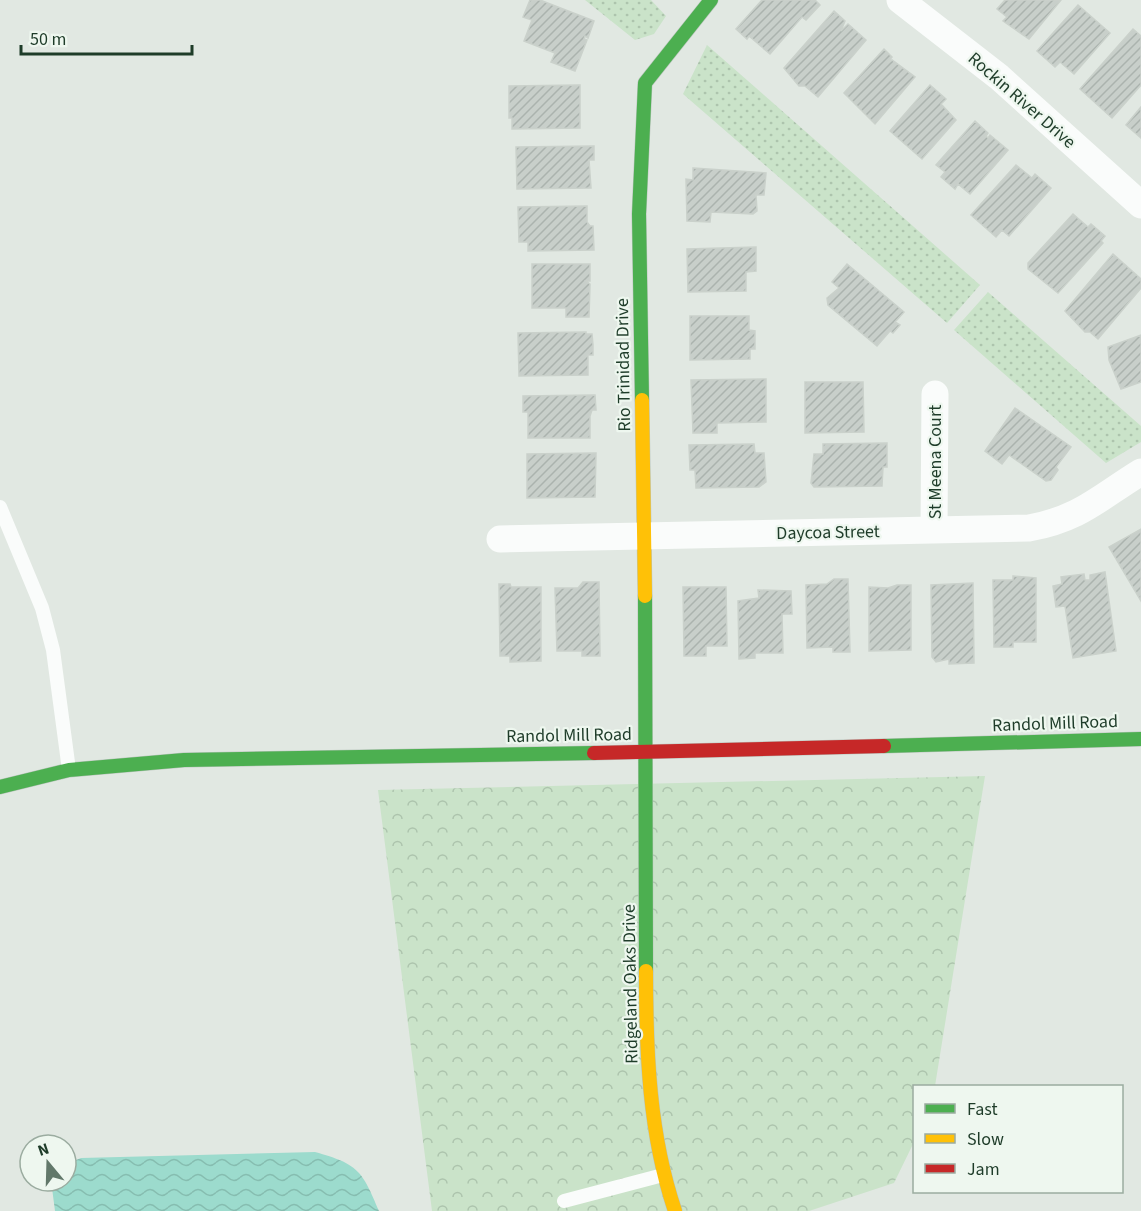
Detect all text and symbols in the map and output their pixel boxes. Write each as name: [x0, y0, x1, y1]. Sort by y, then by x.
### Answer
scale bar: [21, 18, 192, 56]
text: 50 m: [30, 27, 66, 52]
street label: Rockin River Drive: [962, 46, 1081, 154]
street label: Rio Trinidad Drive: [610, 298, 637, 432]
street label: St Meena Court: [923, 405, 948, 519]
street label: Daycoa Street: [776, 519, 880, 546]
street label: Randol Mill Road: [992, 709, 1118, 738]
street label: Randol Mill Road: [506, 722, 632, 749]
street label: Ridgeland Oaks Drive: [617, 904, 644, 1064]
legend: [913, 1085, 1123, 1193]
text: Fast: [967, 1097, 998, 1122]
text: Slow: [967, 1127, 1004, 1152]
north arrow: [18, 1133, 78, 1193]
text: N: [35, 1138, 52, 1162]
text: Jam: [967, 1157, 1000, 1182]

